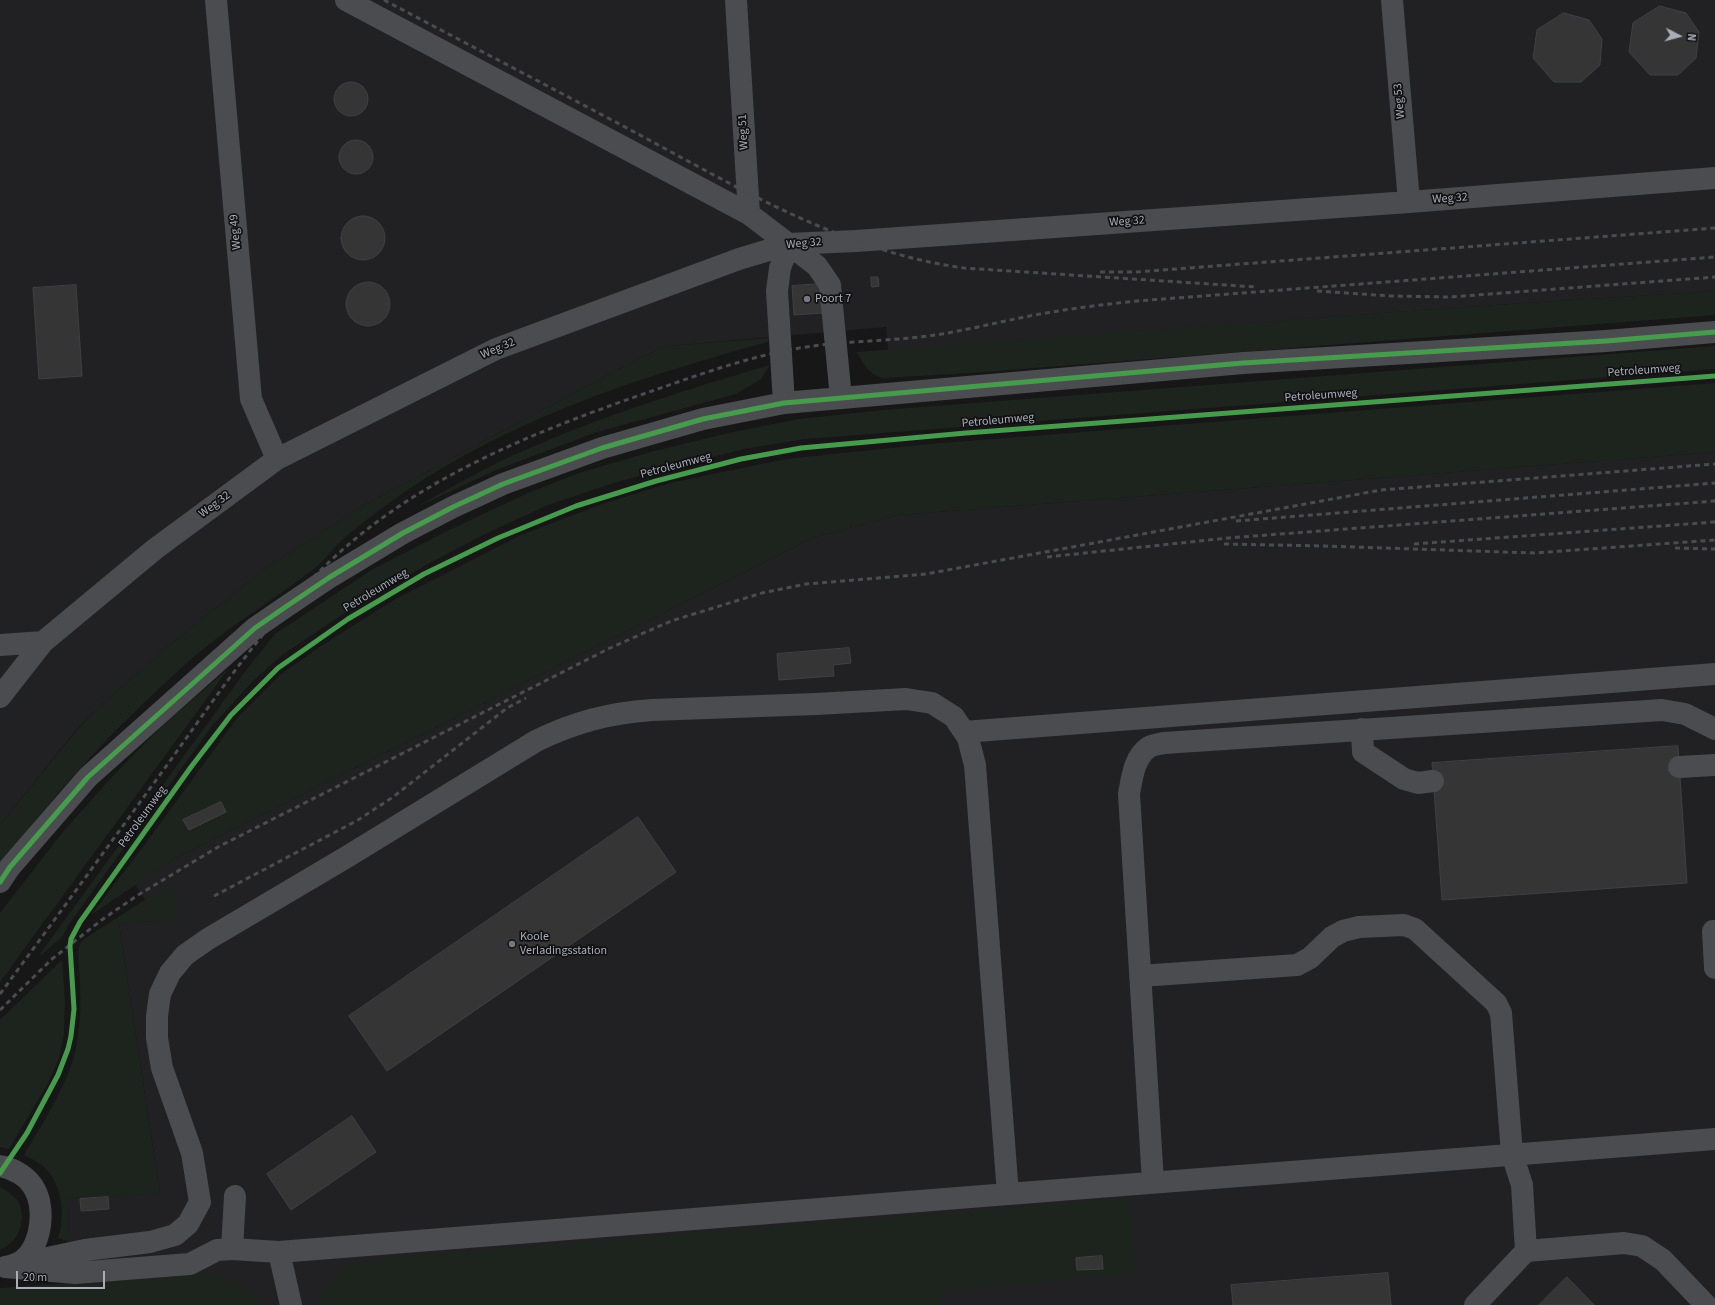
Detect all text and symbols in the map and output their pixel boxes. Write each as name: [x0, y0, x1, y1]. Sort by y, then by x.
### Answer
north arrow: [1659, 16, 1699, 56]
text: N: [1684, 33, 1699, 42]
street label: Weg 53: [1391, 83, 1409, 119]
street label: Weg 51: [736, 114, 752, 150]
street label: Weg 32: [1432, 191, 1468, 207]
street label: Weg 49: [227, 214, 245, 250]
street label: Weg 32: [1109, 214, 1145, 230]
street label: Weg 32: [786, 235, 822, 253]
place label: Poort 7: [815, 292, 851, 306]
marker: Poort 7: [802, 294, 812, 304]
street label: Weg 32: [479, 335, 517, 363]
street label: Petroleumweg: [1607, 361, 1681, 381]
street label: Petroleumweg: [1284, 386, 1358, 406]
street label: Petroleumweg: [961, 411, 1035, 431]
street label: Petroleumweg: [639, 450, 713, 482]
street label: Weg 32: [196, 489, 234, 521]
street label: Petroleumweg: [341, 566, 411, 616]
street label: Petroleumweg: [116, 783, 170, 851]
place label: Koole Verladingsstation: [520, 930, 607, 958]
marker: Koole Verladingsstation: [507, 939, 517, 949]
scale bar: [18, 1263, 107, 1289]
text: 20 m: [23, 1269, 47, 1286]

